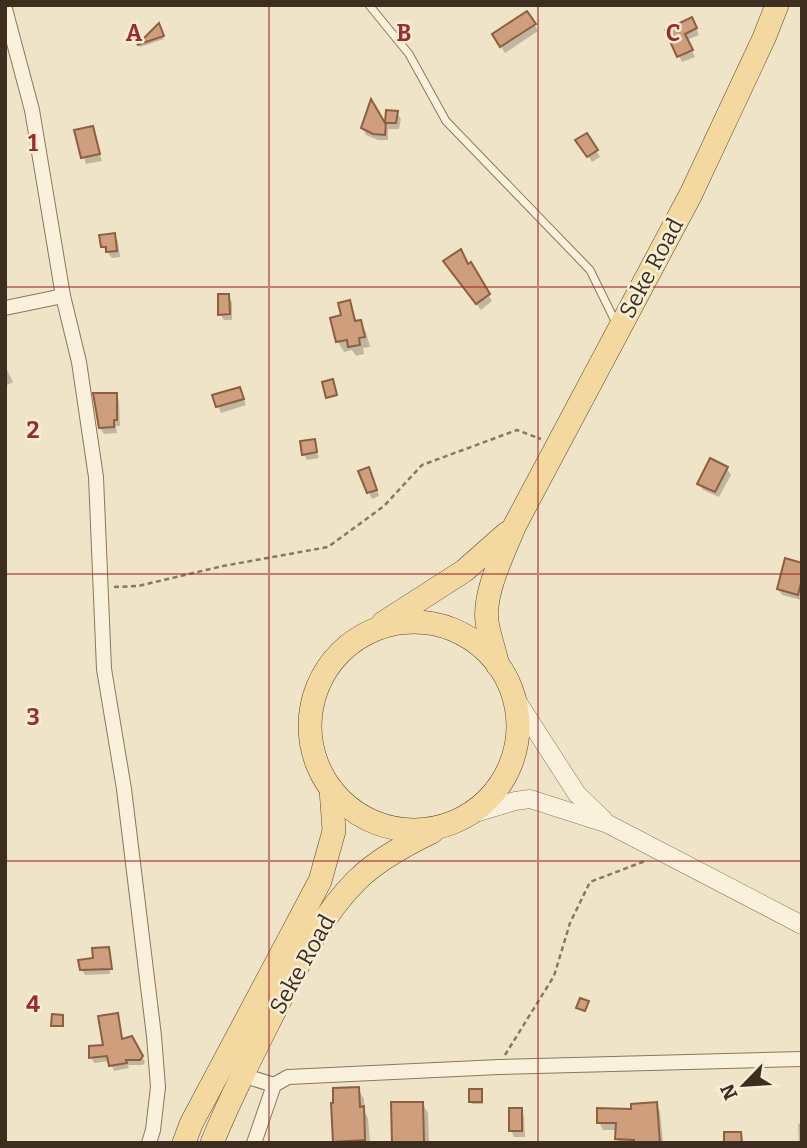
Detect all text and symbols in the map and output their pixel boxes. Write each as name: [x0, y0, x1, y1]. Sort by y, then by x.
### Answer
text: A: [126, 19, 143, 47]
text: B: [397, 19, 411, 47]
text: C: [666, 19, 680, 47]
text: 1: [28, 129, 38, 157]
street label: Seke Road: [613, 213, 689, 323]
text: 2: [27, 416, 40, 444]
text: 3: [26, 703, 40, 731]
street label: Seke Road: [263, 909, 341, 1019]
text: 4: [26, 990, 40, 1018]
north arrow: [709, 1050, 779, 1120]
text: N: [715, 1080, 743, 1103]

